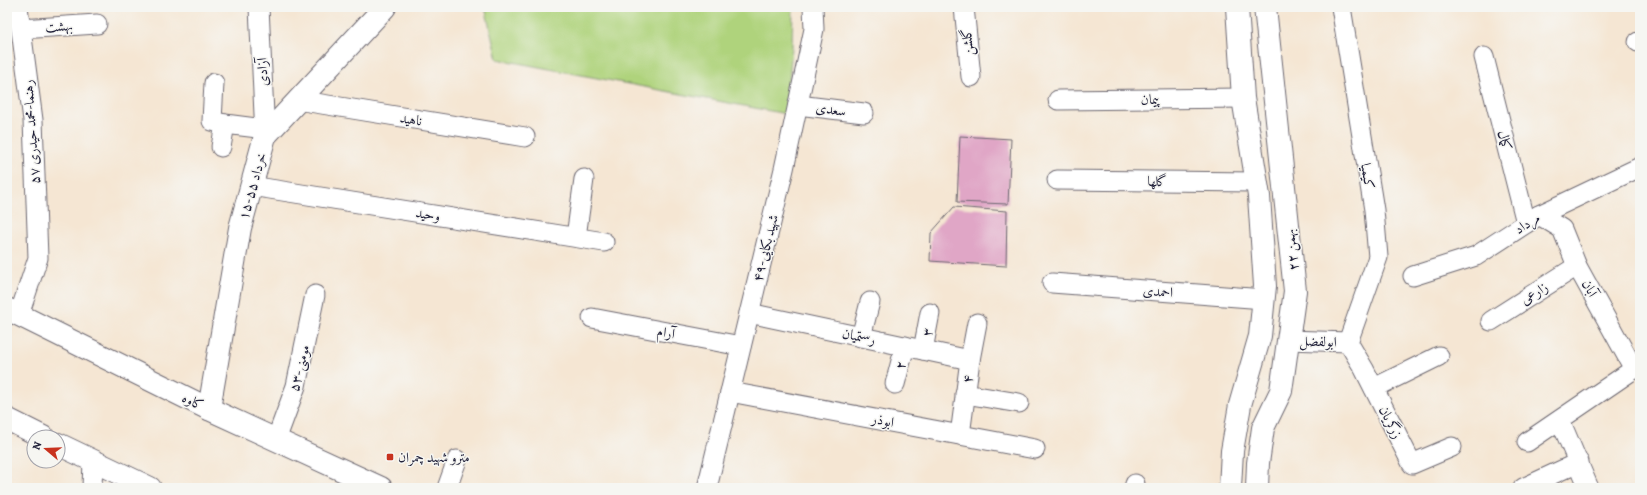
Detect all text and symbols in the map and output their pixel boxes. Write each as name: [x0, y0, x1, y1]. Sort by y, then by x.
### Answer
street label: بهشت: [45, 16, 74, 37]
street label: گلشن: [957, 27, 978, 57]
street label: آزادی: [252, 55, 273, 87]
street label: ۵۷ رهنما-محمد حیدری: [18, 79, 45, 185]
street label: پیمان: [1141, 90, 1160, 109]
street label: سعدی: [815, 98, 847, 121]
street label: ناهید: [398, 108, 424, 131]
street label: کمال: [1493, 128, 1516, 152]
street label: ۱۵-۵۵ خرداد: [234, 150, 271, 222]
street label: کیمیا: [1356, 162, 1379, 190]
street label: گلها: [1147, 172, 1167, 191]
street label: وحید: [414, 203, 442, 226]
street label: مرداد: [1511, 208, 1544, 239]
street label: ۴۹-شهید بکایی: [748, 212, 783, 284]
street label: ۲۲ بهمن: [1280, 228, 1303, 272]
street label: آبان: [1577, 276, 1603, 302]
street label: زارعی: [1517, 278, 1552, 309]
street label: احمدی: [1142, 281, 1174, 302]
street label: آرام: [655, 321, 678, 347]
street label: رستمیان: [840, 324, 877, 349]
street label: ۳: [917, 326, 938, 338]
street label: ابولفضل: [1299, 331, 1337, 353]
street label: ۵۳-مومنی: [285, 343, 314, 394]
street label: ۲: [890, 359, 911, 372]
street label: ۴: [958, 374, 977, 384]
street label: کاوه: [179, 388, 207, 415]
street label: زرگریان: [1374, 403, 1407, 442]
street label: ابوذر: [868, 409, 896, 432]
north arrow: [26, 429, 66, 469]
text: N: [29, 440, 45, 452]
place label: مترو شهید چمران: [398, 448, 470, 467]
marker: مترو شهید چمران: [385, 452, 395, 462]

